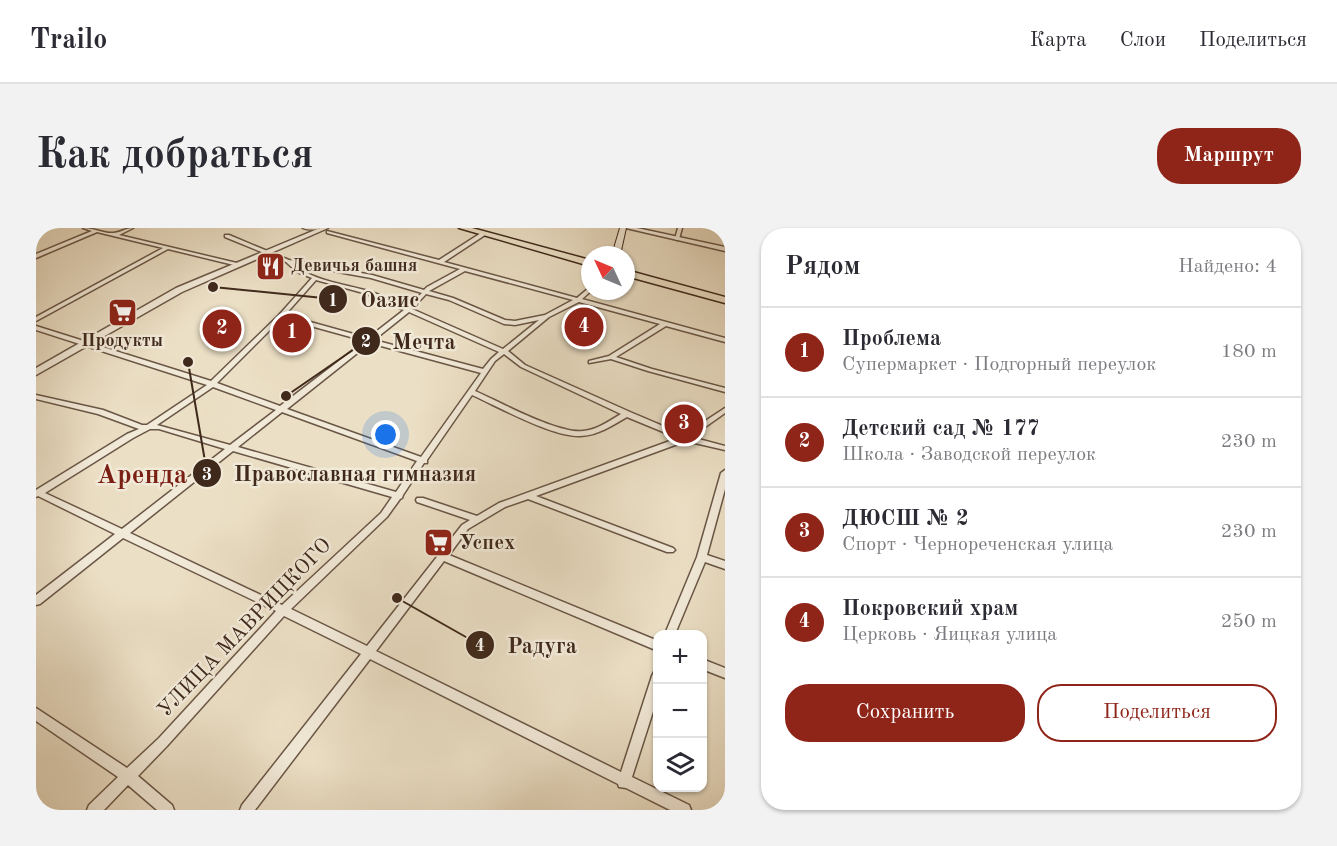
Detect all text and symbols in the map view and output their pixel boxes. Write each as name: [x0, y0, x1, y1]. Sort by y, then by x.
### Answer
text: Trailo: [30, 27, 107, 55]
text: Карта: [1030, 30, 1087, 51]
text: Слои: [1120, 30, 1166, 51]
text: Поделиться: [1199, 30, 1307, 51]
button: Маршрут: [1157, 128, 1301, 184]
text: Как добраться: [36, 135, 313, 177]
north arrow: [581, 246, 635, 300]
restaurant icon: Девичья башня: [254, 250, 286, 282]
text: Рядом: [785, 254, 860, 280]
place label: Девичья башня: [291, 257, 417, 275]
text: Найдено: 4: [1178, 257, 1277, 277]
callout: Оазис: [318, 279, 432, 319]
text: Оазис: [360, 290, 420, 312]
text: 1: [328, 292, 338, 310]
supermarket icon: Продукты: [106, 296, 138, 328]
pin: 4: [564, 304, 604, 350]
pin: 2: [202, 306, 242, 352]
pin: 1: [272, 310, 312, 356]
callout: Мечта: [351, 321, 468, 361]
text: Проблема: [842, 328, 941, 350]
place label: Продукты: [81, 332, 163, 350]
text: Мечта: [392, 332, 456, 354]
text: 2: [361, 333, 371, 351]
text: 1: [799, 342, 810, 362]
text: 180 m: [1221, 342, 1277, 362]
text: Супермаркет · Подгорный переулок: [842, 355, 1156, 375]
pin: 3: [664, 402, 704, 446]
text: Детский сад № 177: [842, 418, 1039, 440]
your location: [371, 420, 400, 449]
text: 2: [799, 432, 810, 452]
text: 230 m: [1221, 432, 1277, 452]
text: Школа · Заводской переулок: [842, 445, 1096, 465]
callout: Православная гимназия: [192, 453, 489, 493]
district label: Аренда: [97, 462, 188, 489]
text: Православная гимназия: [234, 464, 476, 486]
text: 3: [202, 466, 212, 484]
text: ДЮСШ № 2: [842, 508, 969, 530]
text: 3: [799, 522, 810, 542]
text: 230 m: [1221, 522, 1277, 542]
supermarket icon: Успех: [422, 527, 454, 559]
place label: Успех: [459, 533, 515, 554]
street label: УЛИЦА МАВРИЦКОГО: [154, 535, 336, 721]
text: Спорт · Чернореченская улица: [842, 535, 1113, 555]
text: Покровский храм: [842, 598, 1018, 620]
text: 4: [799, 612, 810, 632]
text: 250 m: [1221, 612, 1277, 632]
callout: Радуга: [465, 625, 589, 665]
text: Церковь · Яицкая улица: [842, 625, 1057, 645]
map controls: [653, 630, 707, 792]
button: +: [653, 630, 707, 684]
text: Радуга: [507, 636, 577, 658]
text: 4: [475, 637, 485, 655]
button: −: [653, 684, 707, 738]
button: Сохранить: [785, 684, 1025, 742]
button: Поделиться: [1037, 684, 1277, 742]
button: layers: [653, 738, 707, 792]

